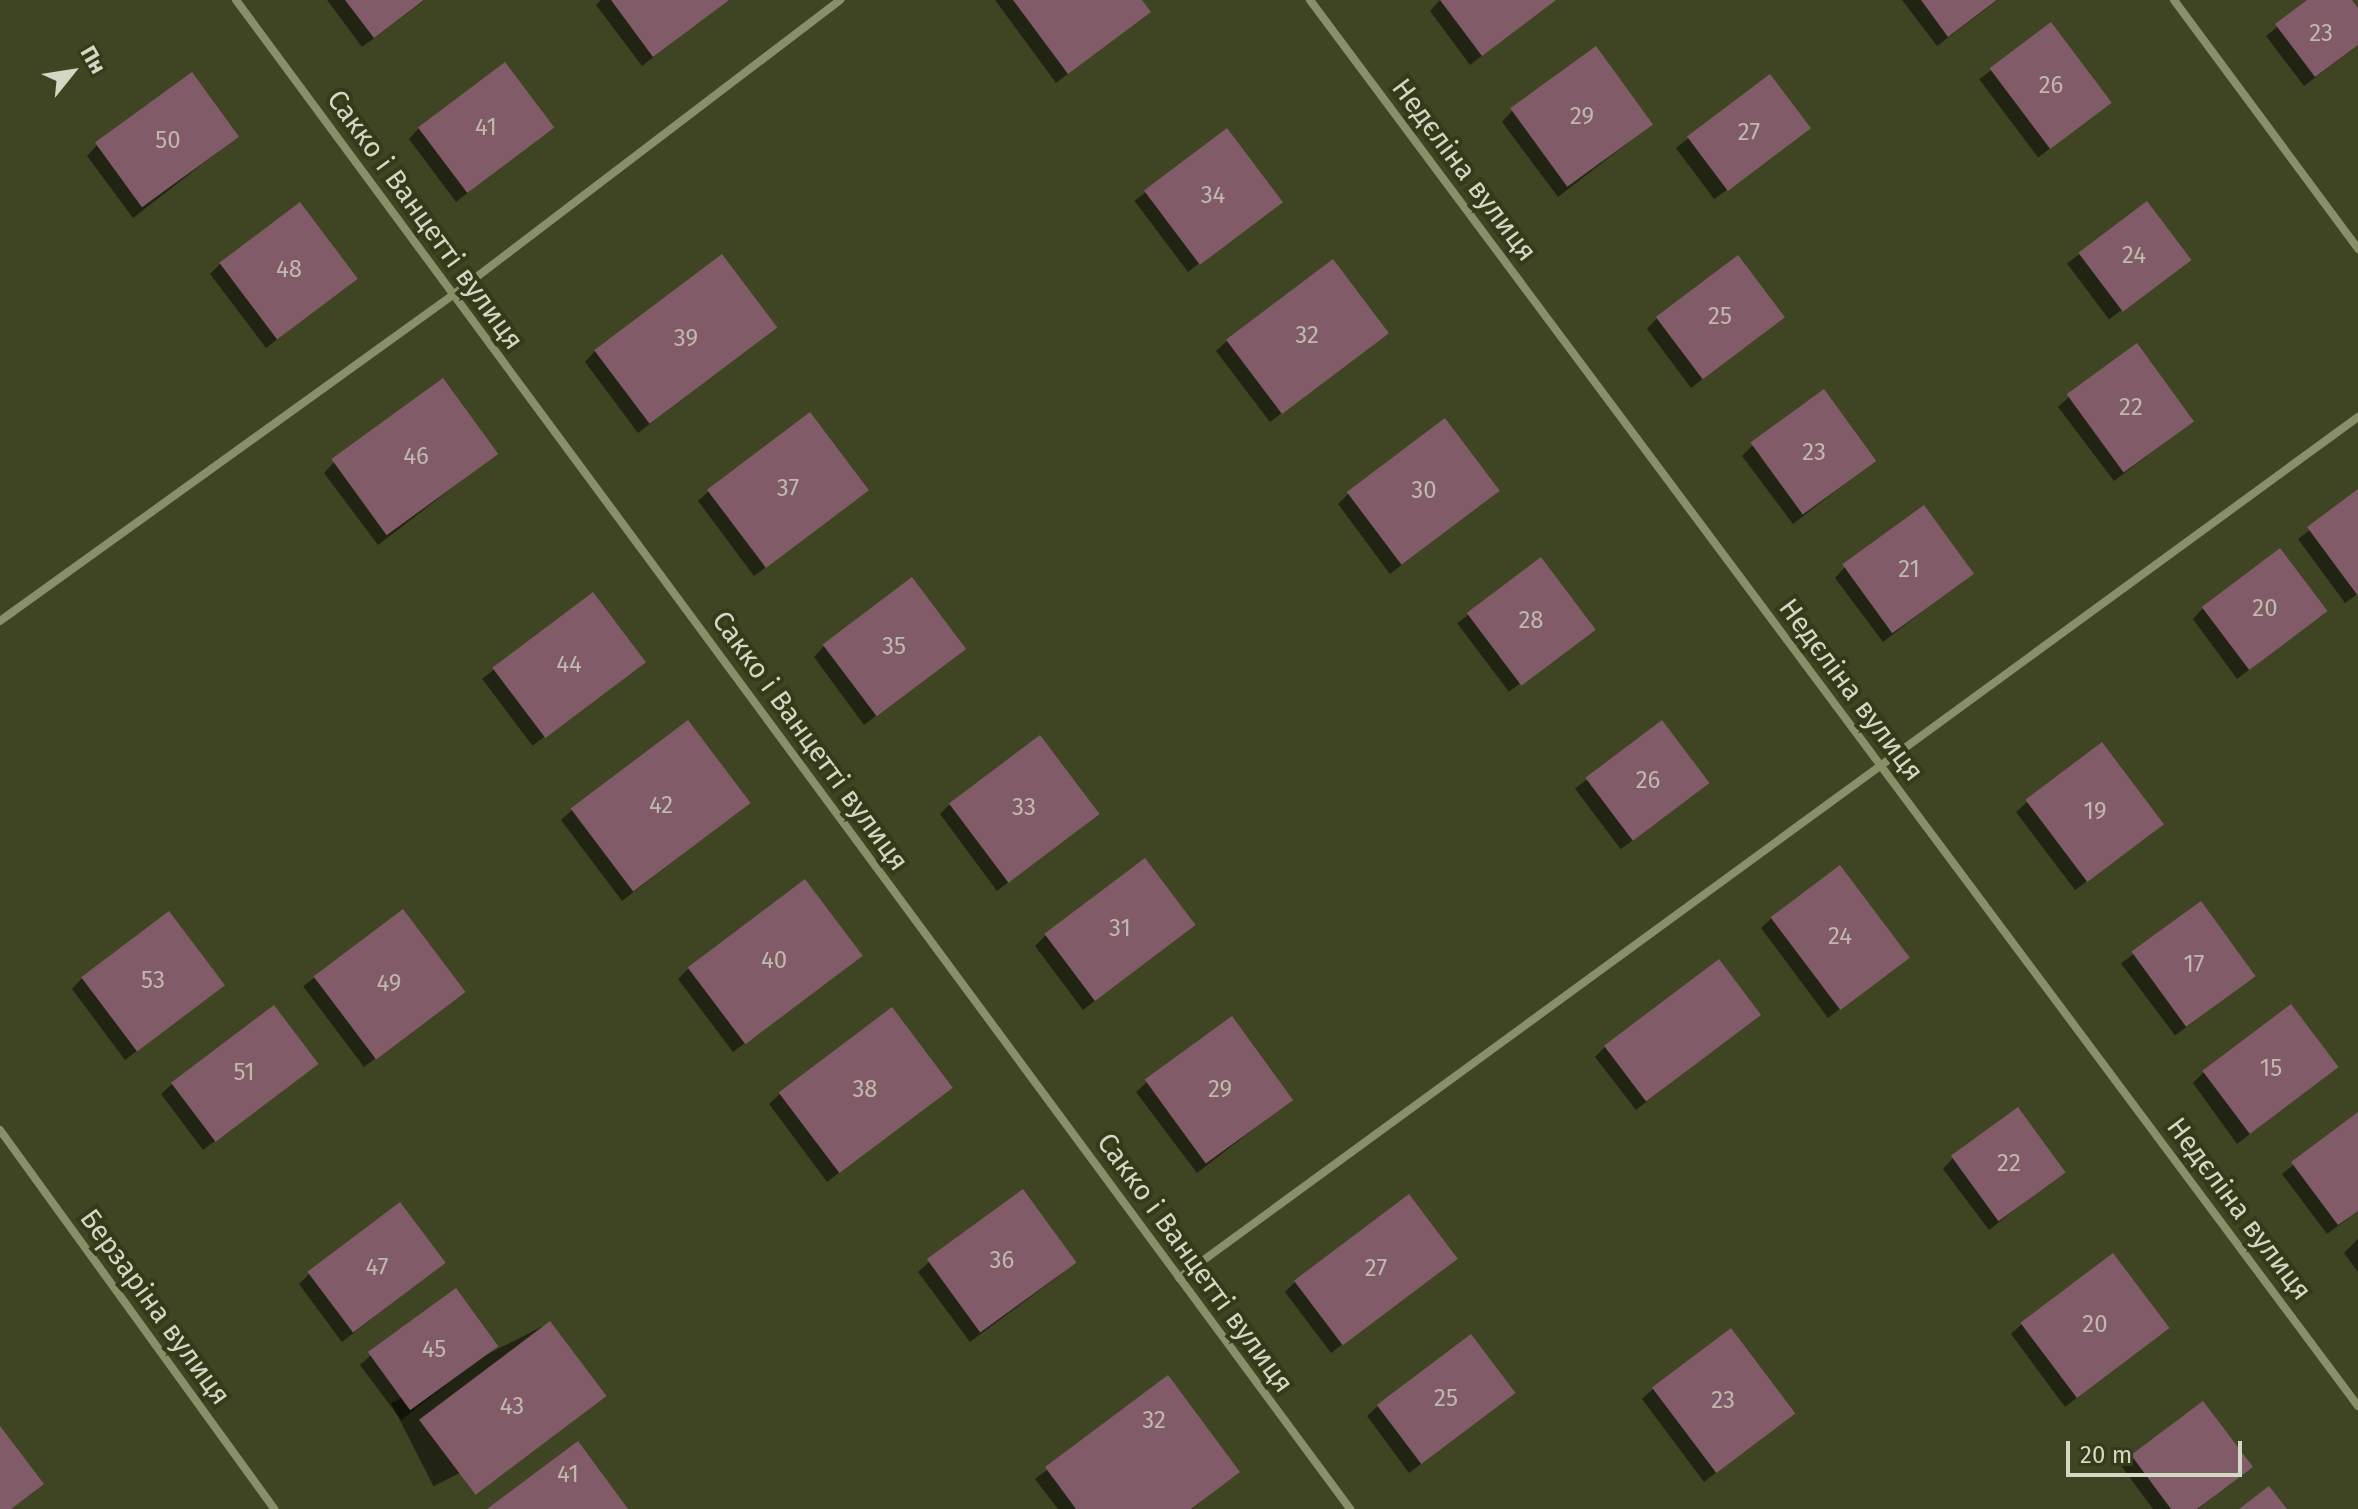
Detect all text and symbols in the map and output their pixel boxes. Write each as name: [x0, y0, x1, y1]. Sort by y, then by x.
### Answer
house number: 23: [2309, 20, 2333, 48]
north arrow: [32, 32, 112, 112]
text: Пн: [75, 41, 112, 78]
street label: Недєліна вулиця: [1384, 72, 1544, 268]
house number: 26: [2039, 72, 2063, 100]
street label: Сакко і Ванцетті вулиця: [320, 84, 530, 356]
house number: 29: [1570, 103, 1594, 131]
house number: 41: [475, 114, 497, 142]
house number: 27: [1738, 119, 1760, 147]
house number: 50: [155, 127, 181, 155]
house number: 34: [1201, 182, 1225, 210]
house number: 24: [2122, 242, 2146, 270]
house number: 48: [276, 256, 302, 284]
house number: 25: [1708, 303, 1732, 331]
house number: 32: [1295, 322, 1319, 350]
house number: 39: [674, 325, 698, 353]
house number: 22: [2119, 394, 2143, 422]
house number: 23: [1802, 439, 1826, 467]
house number: 46: [403, 443, 429, 471]
house number: 37: [777, 475, 799, 503]
house number: 30: [1411, 477, 1437, 505]
house number: 21: [1898, 556, 1920, 584]
street label: Недєліна вулиця: [1771, 592, 1931, 788]
house number: 20: [2252, 595, 2278, 623]
street label: Сакко і Ванцетті вулиця: [705, 605, 915, 877]
house number: 28: [1518, 607, 1544, 635]
house number: 35: [882, 633, 906, 661]
house number: 44: [556, 651, 582, 679]
house number: 26: [1636, 767, 1660, 795]
house number: 42: [649, 792, 673, 820]
house number: 33: [1012, 794, 1036, 822]
house number: 19: [2084, 798, 2106, 826]
house number: 31: [1109, 915, 1131, 943]
house number: 24: [1828, 923, 1852, 951]
house number: 40: [761, 947, 787, 975]
house number: 17: [2183, 951, 2205, 979]
house number: 53: [141, 967, 165, 995]
house number: 49: [377, 970, 401, 998]
house number: 15: [2260, 1055, 2282, 1083]
house number: 51: [233, 1059, 255, 1087]
house number: 38: [852, 1076, 878, 1104]
house number: 29: [1208, 1076, 1232, 1104]
street label: Недєліна вулиця: [2159, 1111, 2319, 1307]
street label: Сакко і Ванцетті вулиця: [1090, 1127, 1300, 1399]
house number: 22: [1997, 1150, 2021, 1178]
street label: Берзаріна вулиця: [73, 1203, 237, 1411]
house number: 36: [990, 1247, 1014, 1275]
house number: 47: [366, 1254, 388, 1282]
house number: 27: [1365, 1255, 1387, 1283]
house number: 20: [2082, 1311, 2108, 1339]
house number: 45: [422, 1336, 446, 1364]
house number: 25: [1434, 1385, 1458, 1413]
house number: 23: [1711, 1387, 1735, 1415]
house number: 43: [500, 1393, 524, 1421]
house number: 32: [1142, 1407, 1166, 1435]
scale bar: [2070, 1425, 2246, 1475]
text: 20 m: [2080, 1441, 2132, 1469]
house number: 41: [557, 1461, 579, 1489]

